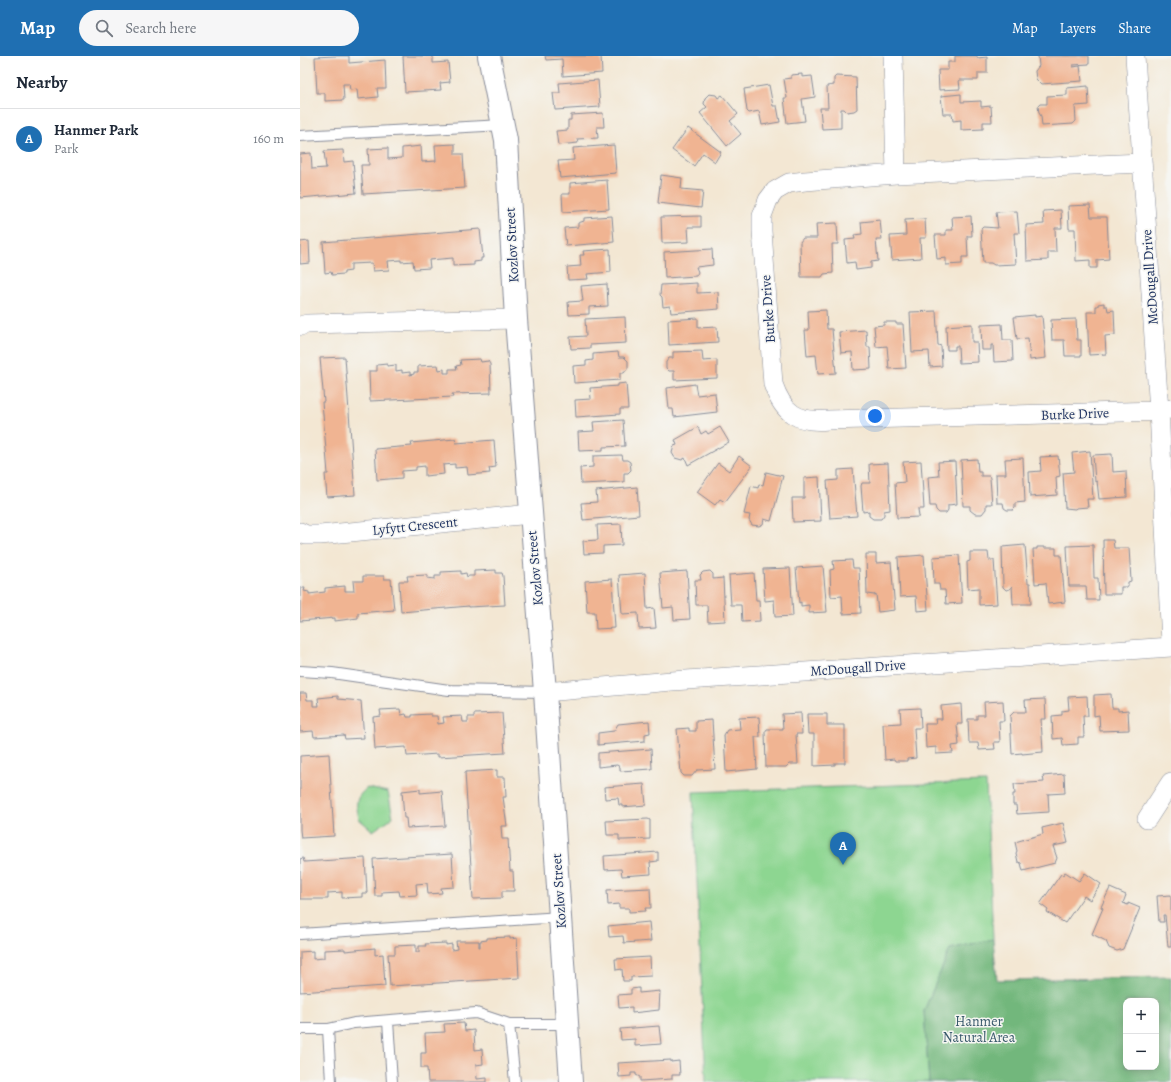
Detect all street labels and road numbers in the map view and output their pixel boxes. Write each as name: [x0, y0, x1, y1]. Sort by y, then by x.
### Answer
street label: Kozlov Street: [501, 206, 523, 283]
street label: McDougall Drive: [1137, 229, 1163, 325]
street label: Burke Drive: [756, 274, 780, 344]
street label: Burke Drive: [1040, 403, 1110, 425]
street label: Lyfytt Crescent: [371, 512, 459, 540]
street label: Kozlov Street: [522, 529, 548, 606]
street label: McDougall Drive: [810, 655, 906, 681]
street label: Kozlov Street: [547, 852, 571, 929]

